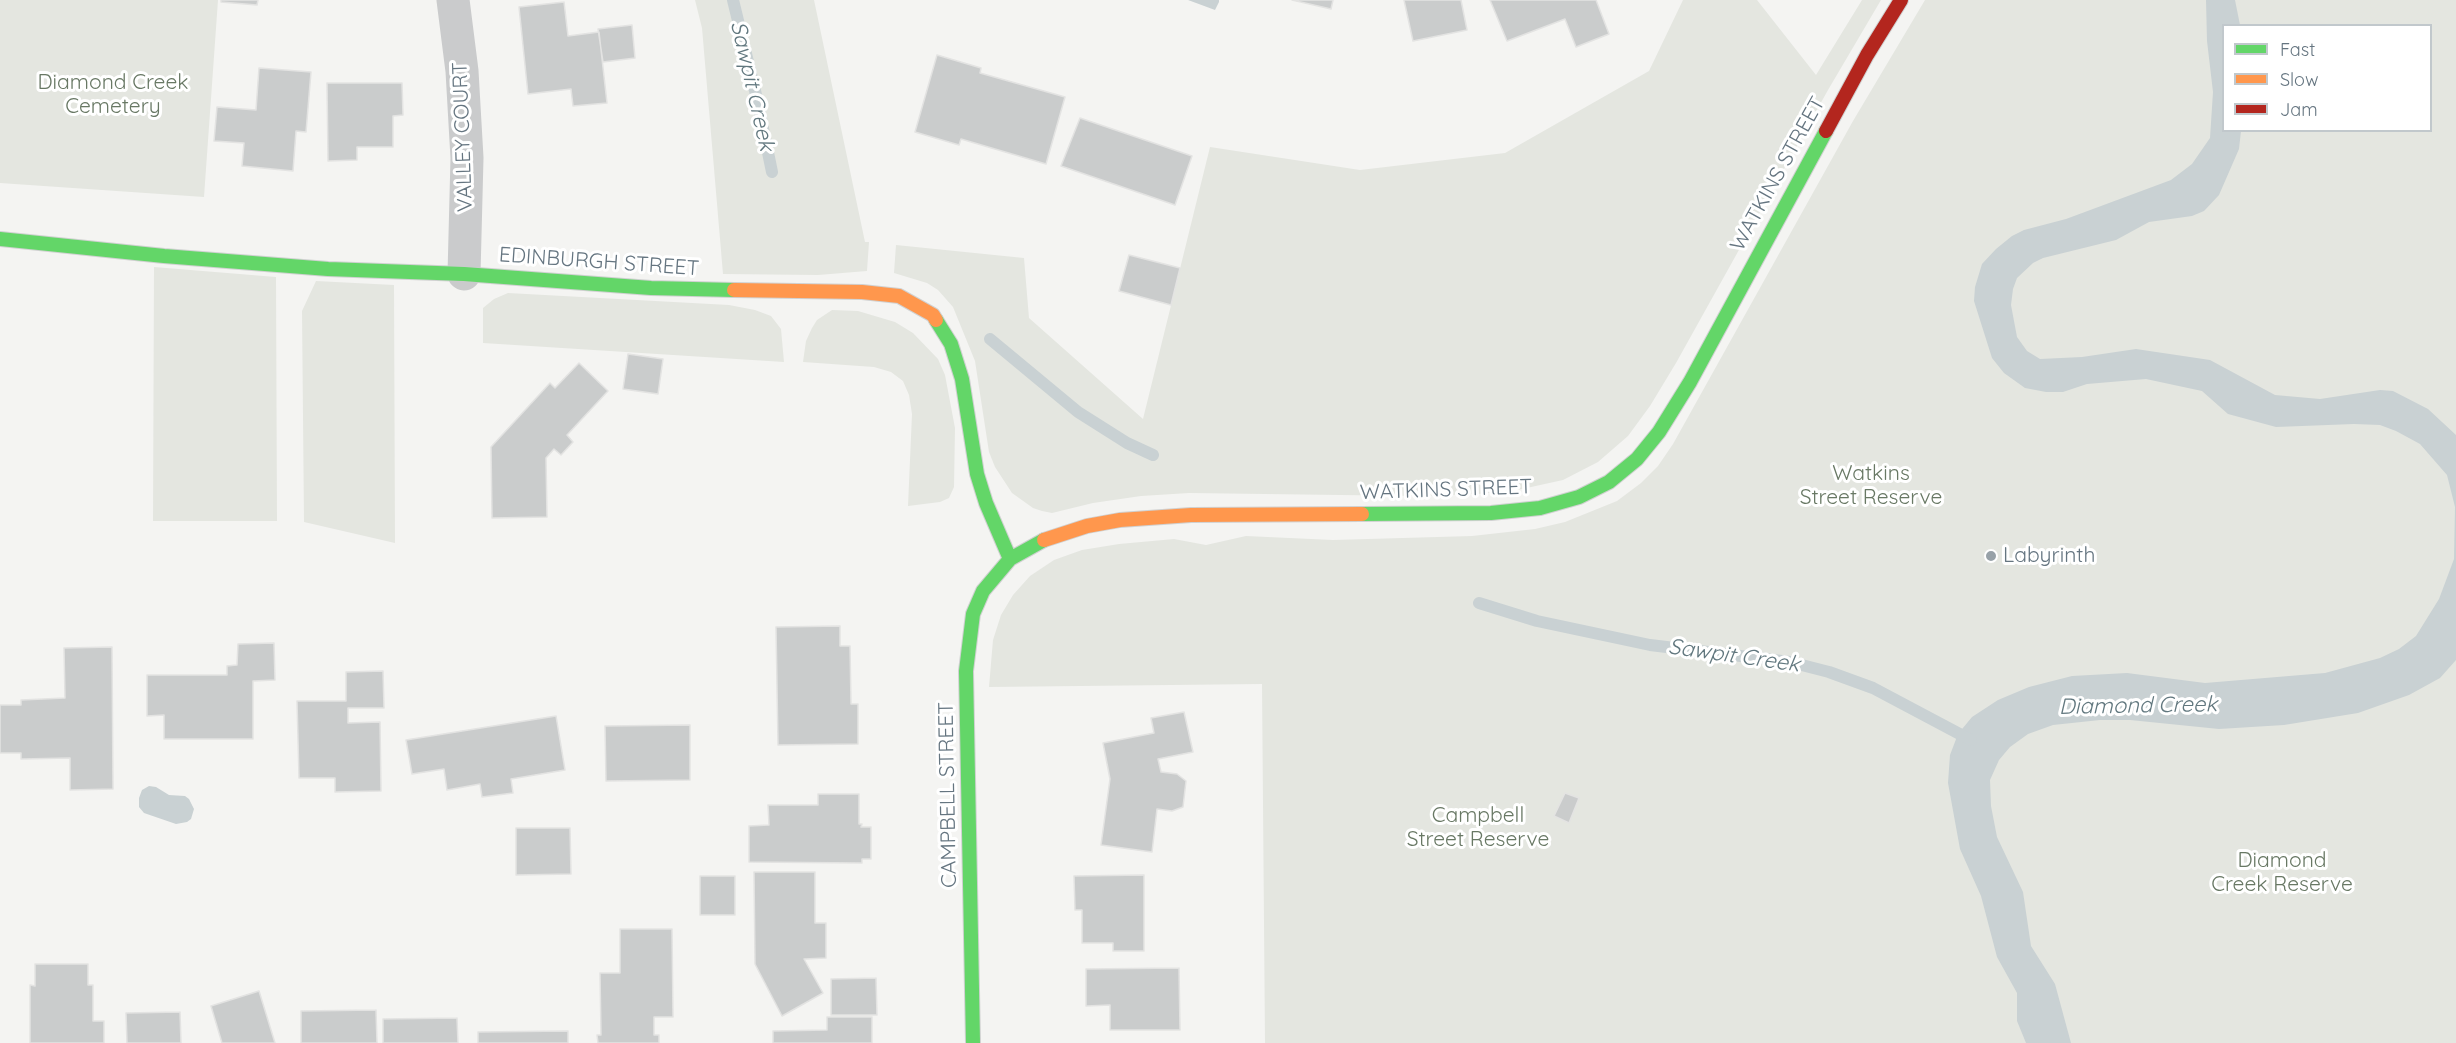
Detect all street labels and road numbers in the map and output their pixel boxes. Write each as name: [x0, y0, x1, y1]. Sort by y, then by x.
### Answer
street label: VALLEY COURT: [448, 62, 478, 212]
street label: WATKINS STREET: [1725, 93, 1831, 255]
street label: EDINBURGH STREET: [498, 242, 700, 282]
street label: WATKINS STREET: [1359, 474, 1533, 506]
street label: CAMPBELL STREET: [934, 702, 962, 888]

